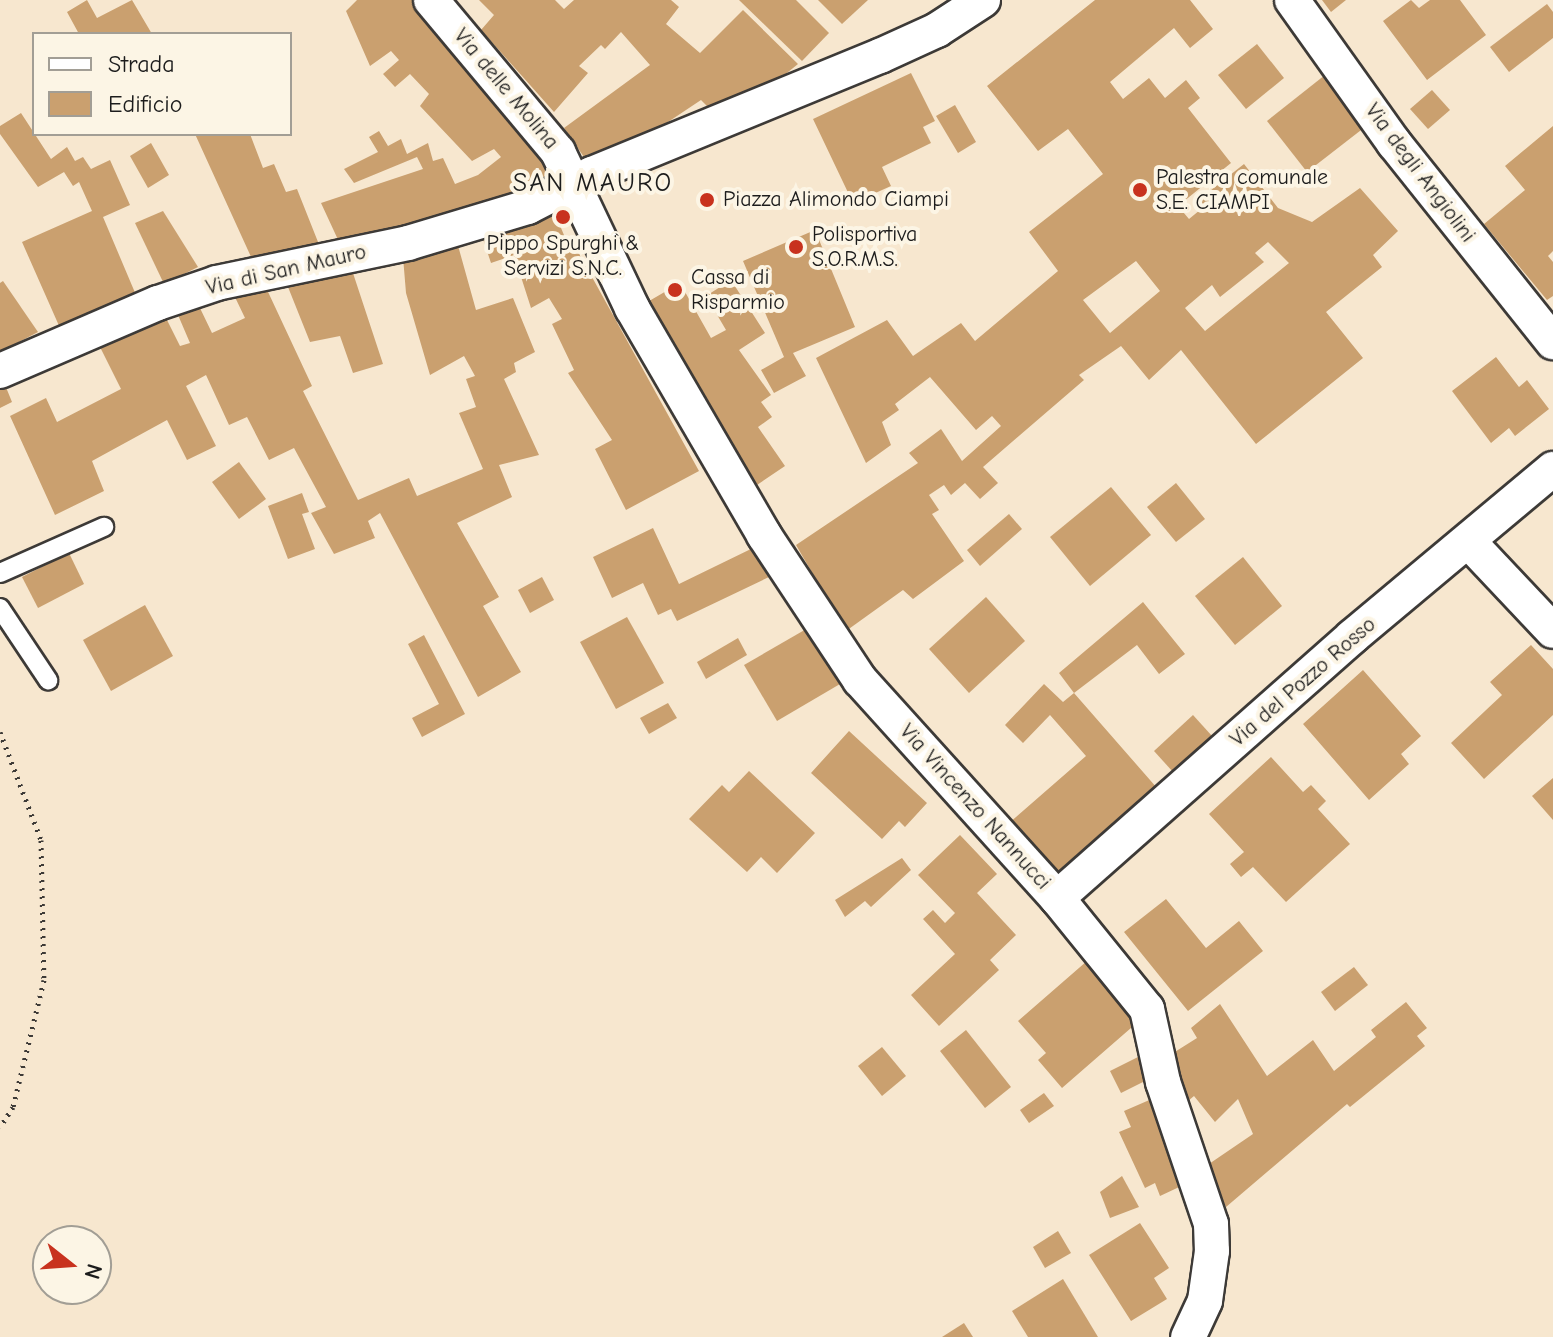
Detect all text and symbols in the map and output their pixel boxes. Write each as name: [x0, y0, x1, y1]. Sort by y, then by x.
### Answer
street label: Via delle Molina: [448, 23, 564, 155]
legend: [32, 32, 292, 136]
text: Strada: [108, 50, 175, 78]
text: Edificio: [108, 90, 183, 118]
street label: Via degli Angiolini: [1359, 98, 1481, 248]
place label: Palestra comunale S.E. CIAMPI: [1156, 164, 1328, 216]
district label: SAN MAURO: [513, 168, 673, 200]
marker: Palestra comunale S.E. CIAMPI: [1131, 181, 1149, 199]
place label: Piazza Alimondo Ciampi: [723, 187, 949, 213]
marker: Piazza Alimondo Ciampi: [698, 191, 716, 209]
marker: Pippo Spurghi & Servizi S.N.C.: [554, 208, 572, 226]
place label: Polisportiva S.O.R.M.S.: [812, 221, 917, 272]
place label: Pippo Spurghi & Servizi S.N.C.: [487, 230, 639, 282]
marker: Polisportiva S.O.R.M.S.: [787, 238, 805, 256]
street label: Via di San Mauro: [203, 239, 369, 301]
place label: Cassa di Risparmio: [691, 264, 785, 316]
marker: Cassa di Risparmio: [666, 281, 684, 299]
street label: Via del Pozzo Rosso: [1225, 612, 1381, 752]
street label: Via Vincenzo Nannucci: [894, 719, 1056, 895]
north arrow: [32, 1225, 112, 1305]
text: N: [79, 1261, 108, 1282]

